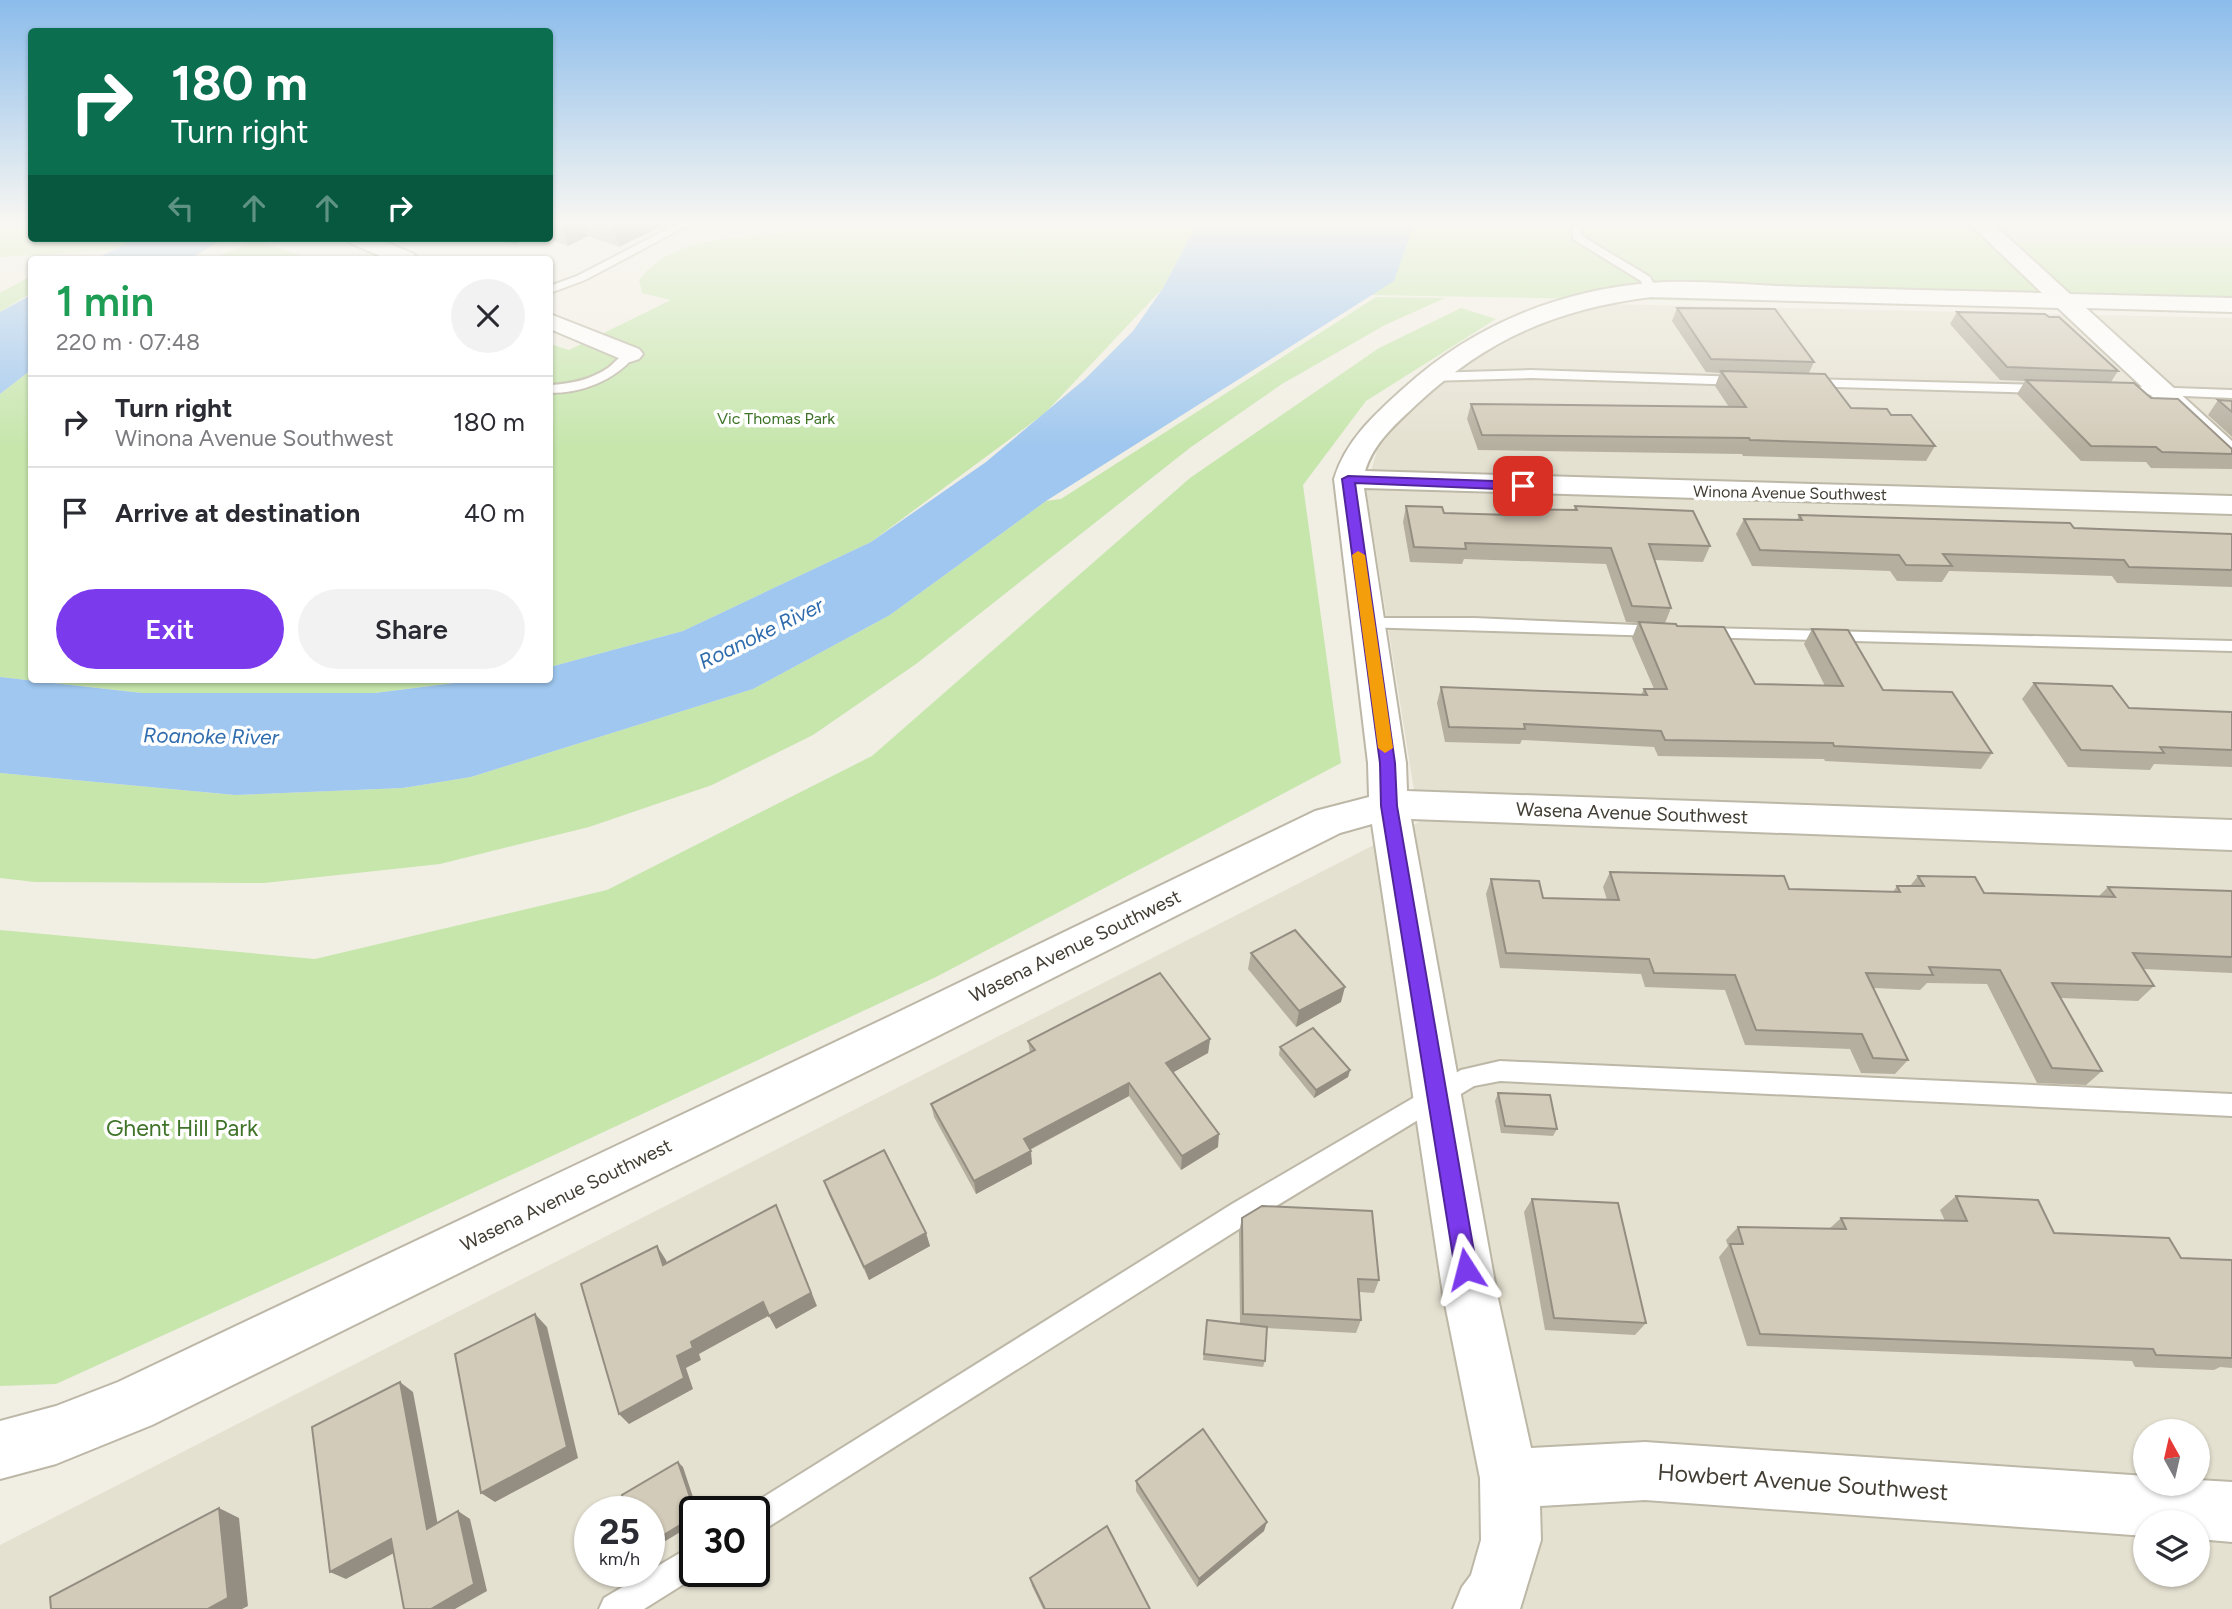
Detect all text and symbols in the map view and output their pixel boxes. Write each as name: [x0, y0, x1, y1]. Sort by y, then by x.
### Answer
text: 180 m: [171, 53, 308, 112]
icon: right: [56, 56, 147, 147]
text: Turn right: [171, 113, 309, 151]
icon: left: [162, 189, 200, 227]
icon: ahead: [235, 189, 273, 227]
icon: ahead: [308, 189, 346, 227]
icon: right: [381, 189, 419, 227]
text: 1 min: [56, 276, 154, 327]
button: close: [451, 279, 525, 353]
text: 220 m · 07:48: [56, 328, 200, 356]
text: Turn right: [115, 392, 232, 424]
icon: right: [56, 403, 94, 441]
text: 180 m: [453, 406, 525, 438]
park label: Vic Thomas Park: [717, 409, 835, 428]
text: Winona Avenue Southwest: [115, 424, 394, 452]
pin: [1493, 456, 1553, 516]
icon: arrive: [1504, 467, 1542, 505]
street label: Winona Avenue Southwest: [1693, 482, 1887, 504]
icon: arrive: [56, 494, 94, 532]
text: Arrive at destination: [115, 497, 360, 529]
text: 40 m: [464, 497, 525, 529]
button: Exit: [56, 589, 284, 669]
button: Share: [298, 589, 525, 669]
water label: Roanoke River: [695, 592, 828, 674]
water label: Roanoke River: [143, 722, 280, 750]
street label: Wasena Avenue Southwest: [1515, 797, 1749, 829]
street label: Wasena Avenue Southwest: [966, 885, 1184, 1007]
park label: Ghent Hill Park: [106, 1114, 259, 1142]
street label: Wasena Avenue Southwest: [457, 1134, 675, 1256]
position arrow: [1429, 1232, 1503, 1306]
north arrow: [2133, 1419, 2210, 1496]
map controls: [2133, 1419, 2210, 1587]
street label: Howbert Avenue Southwest: [1657, 1458, 1949, 1506]
speed limit sign: 30: [679, 1496, 770, 1587]
button: layers: [2133, 1510, 2210, 1587]
text: 25: [599, 1511, 640, 1553]
text: km/h: [599, 1548, 640, 1570]

